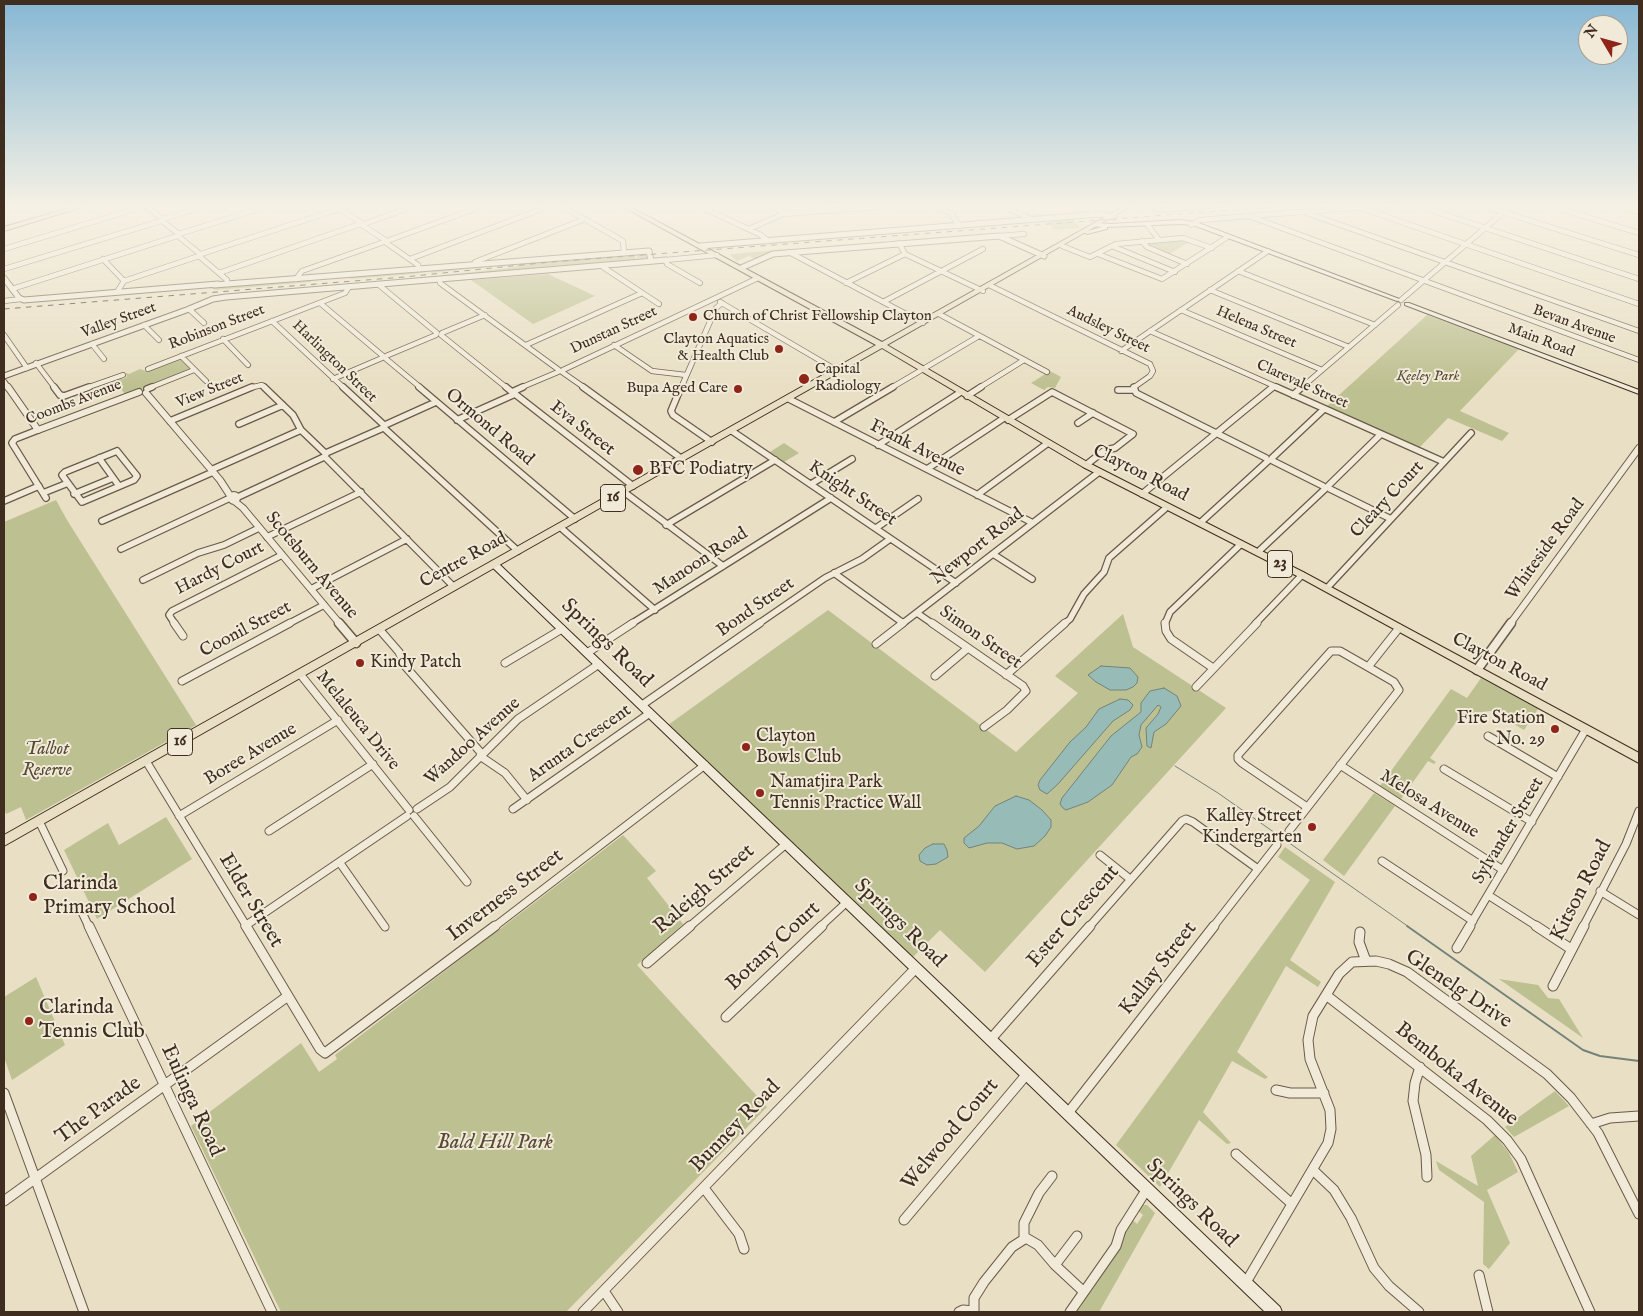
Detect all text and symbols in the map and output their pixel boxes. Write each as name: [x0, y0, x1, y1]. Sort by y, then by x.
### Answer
north arrow: [1578, 15, 1628, 65]
text: N: [1581, 21, 1603, 42]
street label: Valley Street: [79, 299, 159, 343]
street label: Robinson Street: [167, 301, 267, 355]
street label: Audsley Street: [1064, 302, 1152, 358]
street label: Bevan Avenue: [1530, 302, 1618, 348]
street label: Dunstan Street: [568, 303, 660, 359]
street label: Helena Street: [1213, 303, 1299, 353]
place label: Church of Christ Fellowship Clayton: [703, 308, 932, 326]
marker: Church of Christ Fellowship Clayton: [687, 311, 699, 323]
street label: Harlington Street: [288, 317, 380, 407]
street label: Main Road: [1505, 320, 1577, 362]
place label: Clayton Aquatics & Health Club: [663, 331, 769, 366]
marker: Clayton Aquatics & Health Club: [773, 343, 785, 355]
street label: Clarevale Street: [1253, 357, 1351, 413]
place label: Capital Radiology: [815, 361, 881, 396]
park label: Keeley Park: [1397, 368, 1459, 386]
street label: View Street: [174, 369, 246, 413]
marker: Capital Radiology: [797, 372, 811, 386]
street label: Coombs Avenue: [24, 377, 124, 429]
place label: Bupa Aged Care: [626, 380, 728, 398]
marker: Bupa Aged Care: [732, 383, 744, 395]
street label: Ormond Road: [440, 385, 538, 471]
street label: Eva Street: [545, 397, 619, 461]
street label: Frank Avenue: [866, 416, 968, 482]
street label: Clayton Road: [1089, 441, 1191, 507]
street label: Knight Street: [804, 457, 900, 531]
street label: Cleary Court: [1347, 457, 1429, 543]
place label: BFC Podiatry: [649, 459, 753, 481]
marker: BFC Podiatry: [631, 463, 645, 477]
road number: 16: [600, 484, 626, 512]
street label: Whiteside Road: [1502, 495, 1590, 605]
street label: Newport Road: [927, 504, 1029, 590]
street label: Scotsburn Avenue: [260, 508, 362, 624]
street label: Manoon Road: [650, 524, 752, 600]
street label: Centre Road: [417, 528, 511, 594]
street label: Hardy Court: [172, 537, 268, 601]
road number: 23: [1268, 550, 1292, 578]
street label: Bond Street: [713, 574, 799, 642]
street label: Springs Road: [555, 594, 657, 694]
street label: Coonil Street: [197, 597, 295, 663]
street label: Simon Street: [935, 602, 1025, 674]
street label: Clayton Road: [1448, 629, 1550, 697]
place label: Kindy Patch: [370, 652, 461, 674]
marker: Kindy Patch: [354, 657, 366, 669]
street label: Melaleuca Drive: [310, 667, 404, 775]
street label: Wandoo Avenue: [421, 693, 525, 791]
street label: Arunta Crescent: [524, 700, 636, 788]
place label: Fire Station No. 29: [1457, 708, 1545, 751]
street label: Boree Avenue: [201, 719, 301, 791]
marker: Fire Station No. 29: [1549, 723, 1561, 735]
place label: Clayton Bowls Club: [756, 726, 841, 769]
road number: 16: [168, 729, 192, 756]
park label: Talbot Reserve: [22, 739, 72, 782]
marker: Clayton Bowls Club: [740, 741, 752, 753]
street label: Melosa Avenue: [1376, 766, 1482, 844]
place label: Namatjira Park Tennis Practice Wall: [770, 772, 921, 814]
street label: Sylvander Street: [1469, 774, 1549, 888]
marker: Namatjira Park Tennis Practice Wall: [754, 787, 766, 799]
place label: Kalley Street Kindergarten: [1202, 806, 1302, 849]
marker: Kalley Street Kindergarten: [1306, 821, 1318, 833]
street label: Kitson Road: [1546, 836, 1618, 946]
street label: Raleigh Street: [649, 839, 761, 941]
street label: Inverness Street: [443, 844, 569, 948]
street label: Elder Street: [212, 849, 288, 953]
street label: Ester Crescent: [1023, 861, 1125, 973]
place label: Clarinda Primary School: [43, 872, 176, 922]
street label: Springs Road: [848, 874, 950, 974]
marker: Clarinda Primary School: [27, 891, 39, 903]
street label: Botany Court: [722, 897, 826, 997]
street label: Kallay Street: [1115, 917, 1203, 1021]
street label: Glenelg Drive: [1400, 945, 1516, 1035]
place label: Clarinda Tennis Club: [39, 996, 145, 1046]
marker: Clarinda Tennis Club: [23, 1015, 35, 1027]
street label: Bemboka Avenue: [1389, 1018, 1523, 1132]
street label: Eulinga Road: [154, 1041, 228, 1161]
street label: The Parade: [51, 1072, 147, 1150]
street label: Welwood Court: [897, 1074, 1005, 1196]
street label: Bunney Road: [686, 1075, 786, 1179]
park label: Bald Hill Park: [437, 1131, 553, 1157]
street label: Springs Road: [1140, 1154, 1242, 1254]

